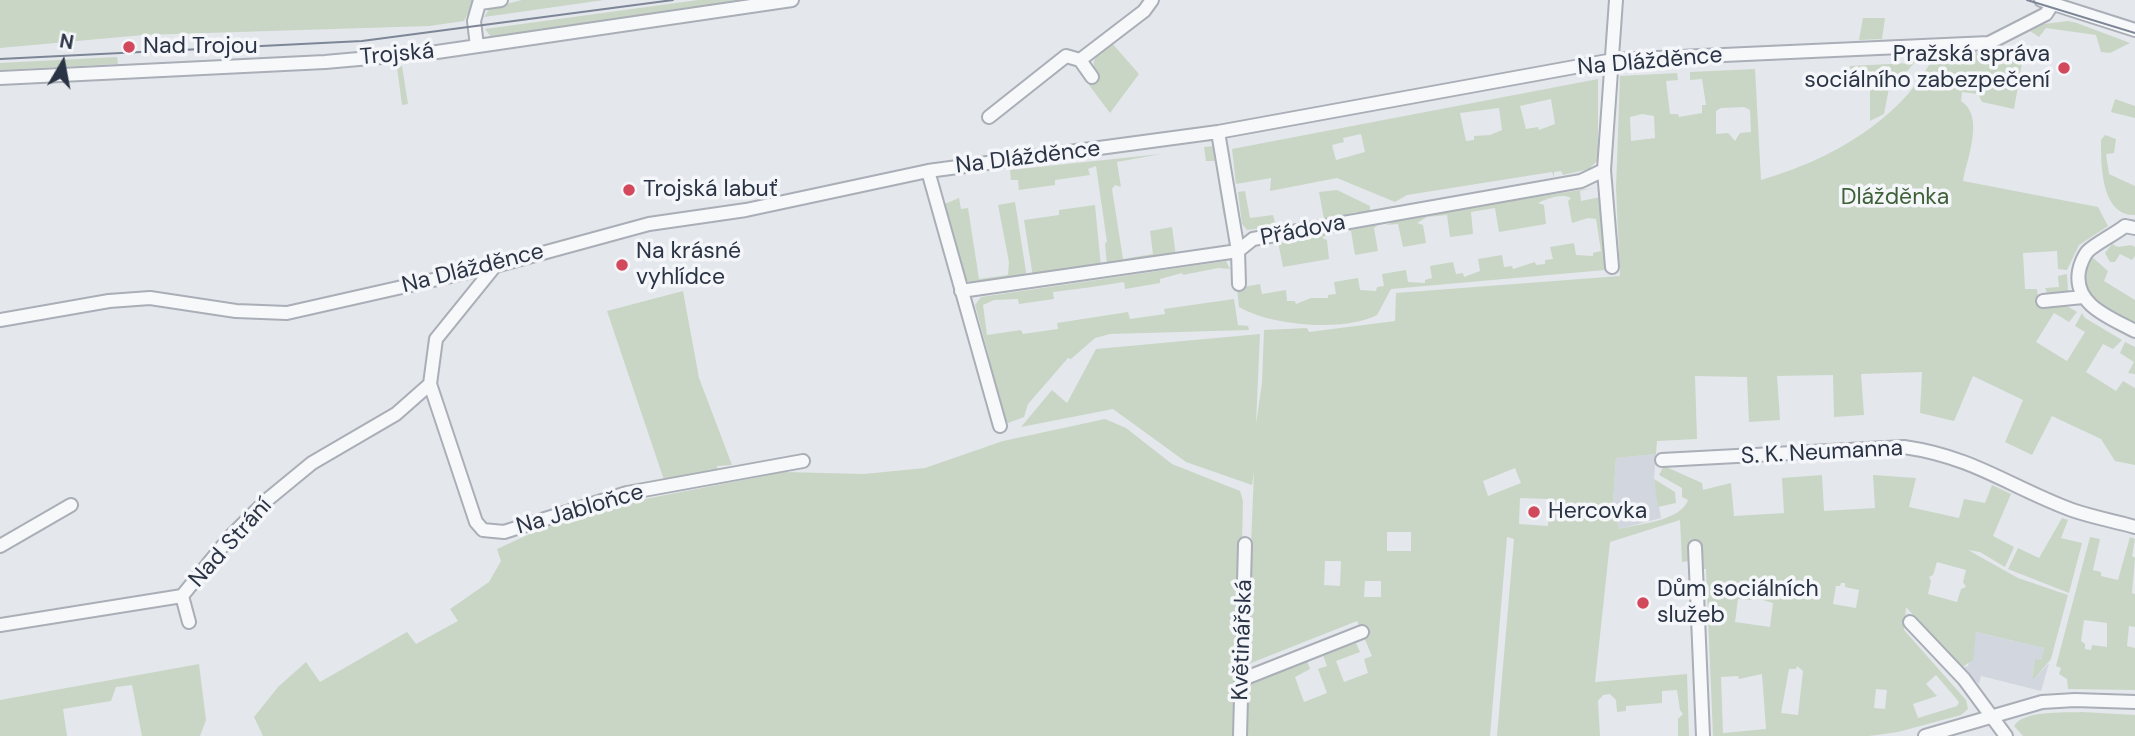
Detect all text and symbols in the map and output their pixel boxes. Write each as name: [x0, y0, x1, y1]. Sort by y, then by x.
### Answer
north arrow: [28, 28, 98, 98]
text: N: [58, 28, 76, 55]
place label: Nad Trojou: [143, 33, 258, 61]
street label: Trojská: [359, 38, 435, 72]
marker: Nad Trojou: [121, 39, 137, 55]
place label: Pražská správa sociálního zabezpečení: [1804, 41, 2050, 95]
street label: Na Dlážděnce: [1576, 42, 1724, 82]
marker: Pražská správa sociálního zabezpečení: [2056, 60, 2072, 76]
street label: Na Dlážděnce: [954, 135, 1102, 181]
place label: Trojská labuť: [643, 176, 778, 204]
marker: Trojská labuť: [621, 182, 637, 198]
park label: Dlážděnka: [1841, 184, 1949, 212]
street label: Přádova: [1258, 209, 1348, 253]
street label: Na Dlážděnce: [399, 238, 547, 300]
place label: Na krásné vyhlídce: [636, 238, 741, 292]
marker: Na krásné vyhlídce: [614, 257, 630, 273]
street label: S. K. Neumanna: [1740, 435, 1904, 471]
street label: Na Jabloňce: [513, 479, 647, 541]
street label: Nad Strání: [184, 493, 278, 593]
place label: Hercovka: [1548, 498, 1647, 526]
marker: Hercovka: [1526, 504, 1542, 520]
place label: Dům sociálních služeb: [1657, 576, 1819, 630]
street label: Květinářská: [1227, 579, 1259, 701]
marker: Dům sociálních služeb: [1635, 595, 1651, 611]

